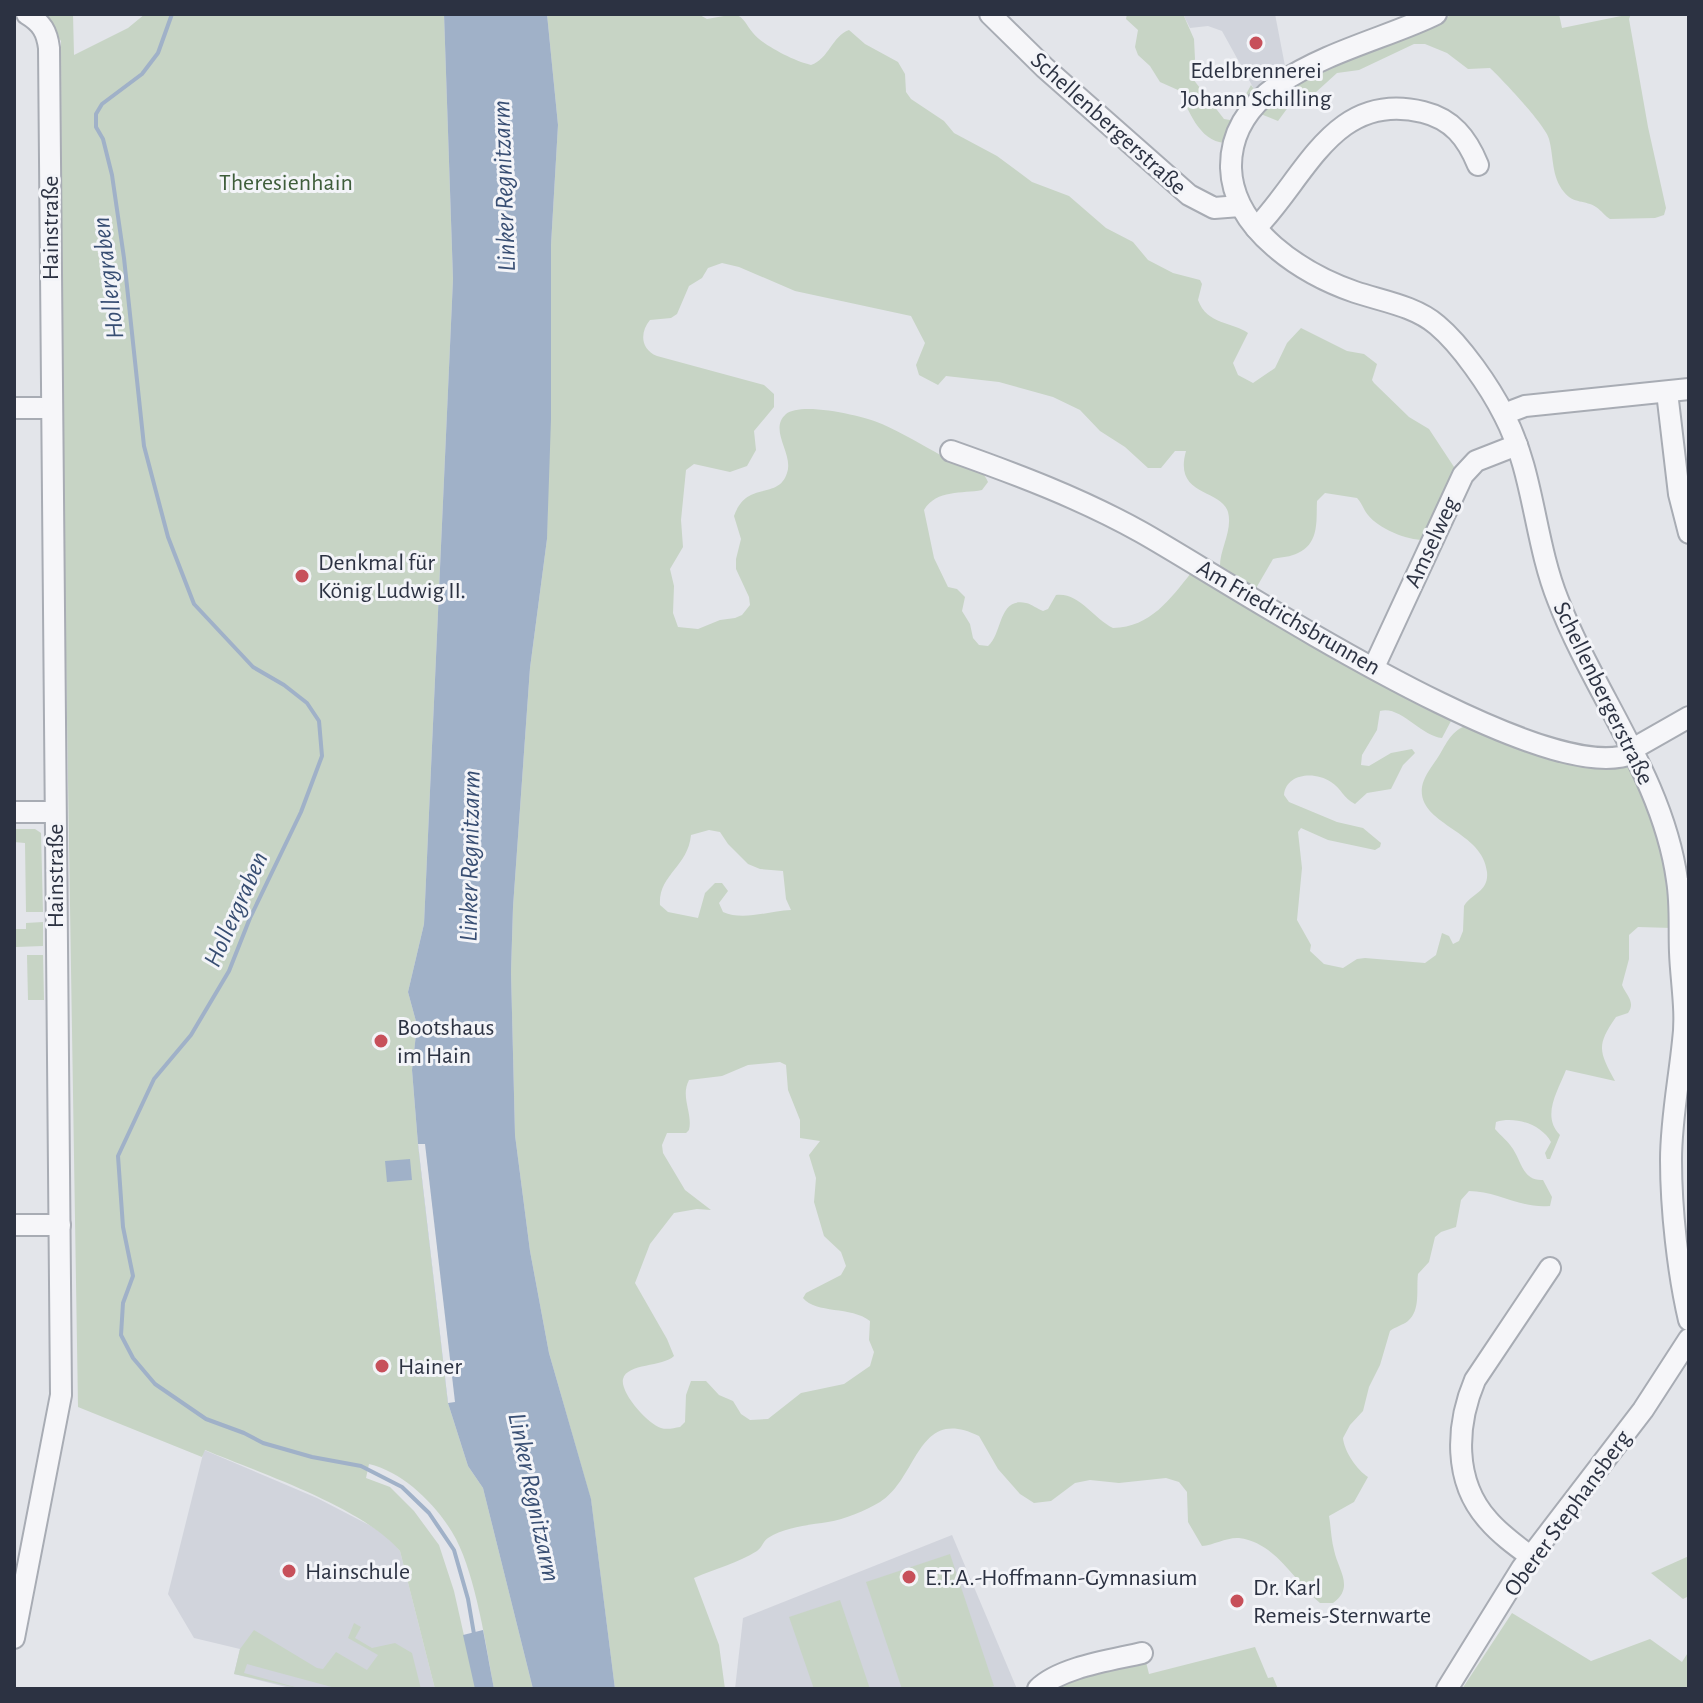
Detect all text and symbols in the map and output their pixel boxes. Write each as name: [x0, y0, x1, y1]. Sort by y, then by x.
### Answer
marker: Edelbrennerei Johann Schilling: [1247, 34, 1265, 52]
street label: Schellenbergerstraße: [1026, 48, 1191, 200]
place label: Edelbrennerei Johann Schilling: [1181, 59, 1332, 111]
water label: Linker Regnitzarm: [488, 100, 520, 272]
park label: Theresienhain: [219, 171, 353, 195]
street label: Hainstraße: [39, 176, 63, 280]
water label: Hollergraben: [88, 215, 128, 341]
street label: Amselweg: [1401, 493, 1463, 591]
place label: Denkmal für König Ludwig II.: [318, 551, 466, 603]
street label: Am Friedrichsbrunnen: [1193, 556, 1384, 680]
marker: Denkmal für König Ludwig II.: [293, 567, 311, 585]
street label: Schellenbergerstraße: [1548, 598, 1658, 789]
water label: Linker Regnitzarm: [456, 770, 484, 942]
street label: Hainstraße: [44, 824, 68, 928]
water label: Hollergraben: [199, 848, 273, 971]
place label: Bootshaus im Hain: [397, 1016, 494, 1068]
marker: Bootshaus im Hain: [372, 1032, 390, 1050]
place label: Hainer: [398, 1355, 462, 1379]
marker: Hainer: [373, 1357, 391, 1375]
water label: Linker Regnitzarm: [503, 1410, 565, 1584]
street label: Oberer Stephansberg: [1500, 1426, 1636, 1601]
place label: Hainschule: [305, 1560, 410, 1584]
marker: Hainschule: [280, 1562, 298, 1580]
place label: E.T.A.-Hoffmann-Gymnasium: [925, 1566, 1198, 1590]
marker: E.T.A.-Hoffmann-Gymnasium: [900, 1568, 918, 1586]
place label: Dr. Karl Remeis-Sternwarte: [1253, 1576, 1431, 1628]
marker: Dr. Karl Remeis-Sternwarte: [1228, 1592, 1246, 1610]

